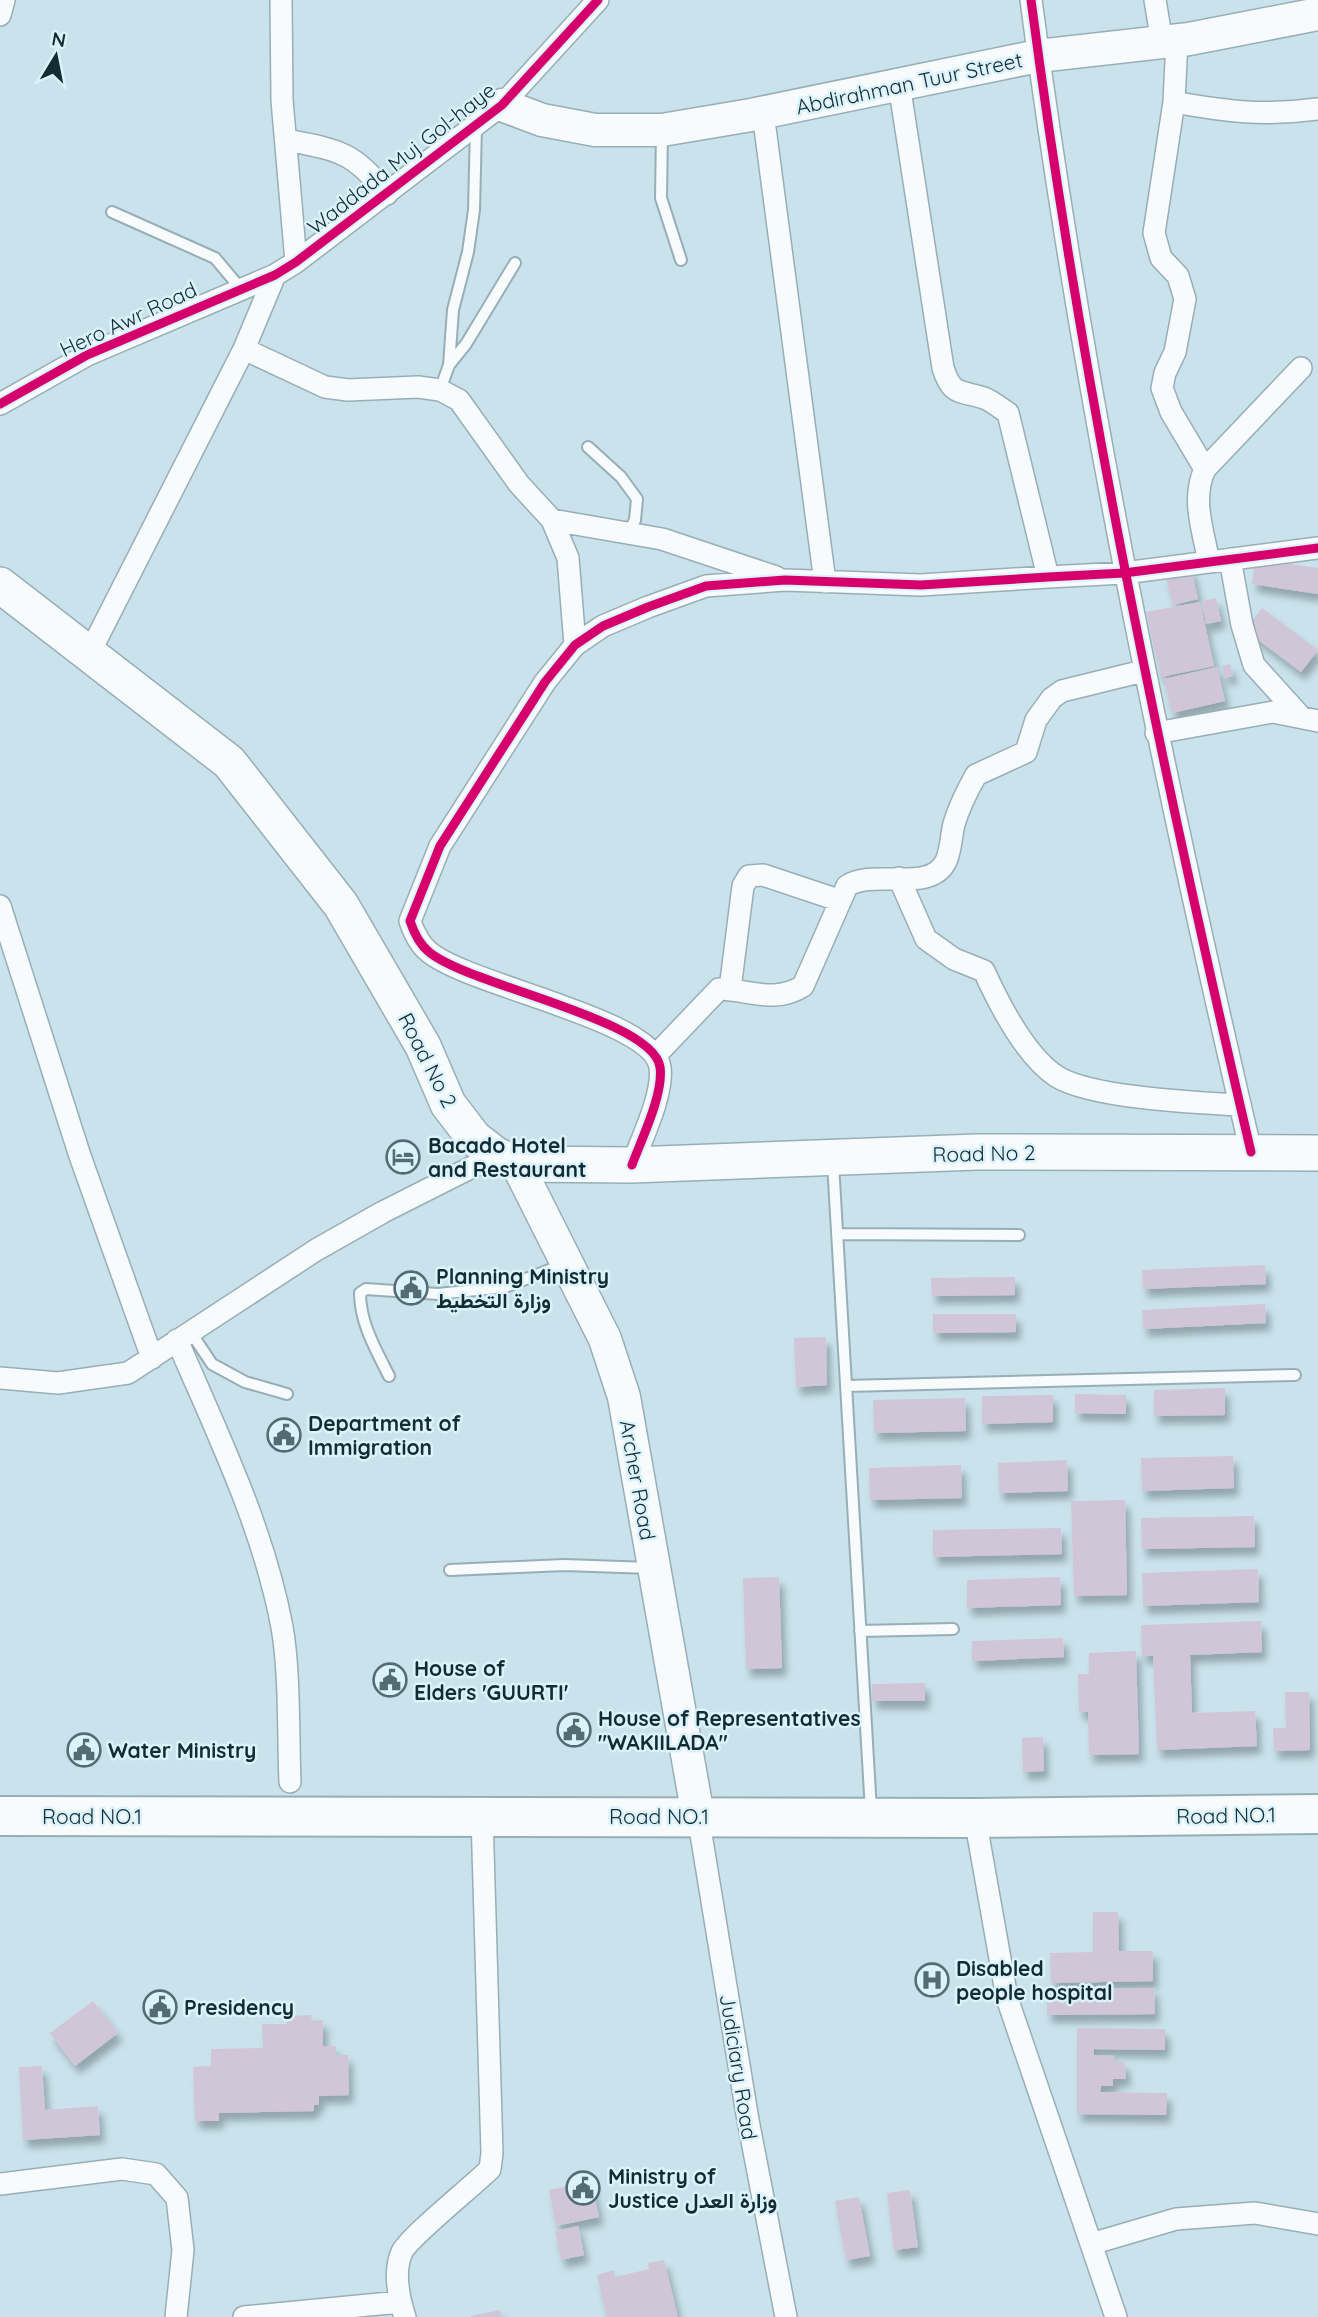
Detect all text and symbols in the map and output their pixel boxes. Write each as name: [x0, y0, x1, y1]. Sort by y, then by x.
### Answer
north arrow: [21, 21, 91, 91]
text: N: [50, 26, 68, 52]
street label: Abdirahman Tuur Street: [793, 46, 1025, 120]
street label: Waddada Muj Gol-haye: [302, 76, 500, 240]
street label: Hero Awr Road: [55, 276, 201, 362]
street label: Road No 2: [393, 1008, 463, 1112]
place label: Bacado Hotel and Restaurant: [428, 1132, 587, 1182]
hotel icon: Bacado Hotel and Restaurant: [384, 1138, 422, 1176]
street label: Road No 2: [932, 1139, 1036, 1167]
place label: Planning Ministry وزارة التخطيط: [436, 1263, 609, 1314]
public building icon: Planning Ministry وزارة التخطيط: [392, 1269, 430, 1307]
place label: Department of Immigration: [308, 1410, 461, 1460]
public building icon: Department of Immigration: [265, 1416, 303, 1454]
street label: Archer Road: [615, 1418, 661, 1542]
place label: House of Elders 'GUURTI': [414, 1655, 568, 1705]
public building icon: House of Elders 'GUURTI': [371, 1661, 409, 1699]
place label: House of Representatives "WAKIILADA": [598, 1705, 861, 1755]
public building icon: House of Representatives "WAKIILADA": [555, 1711, 593, 1749]
public building icon: Water Ministry: [65, 1731, 103, 1769]
place label: Water Ministry: [108, 1737, 256, 1763]
street label: Road NO.1: [1176, 1801, 1276, 1829]
street label: Road NO.1: [42, 1803, 142, 1829]
street label: Road NO.1: [609, 1803, 709, 1829]
place label: Disabled people hospital: [956, 1955, 1113, 2005]
hospital icon: Disabled people hospital: [913, 1961, 951, 1999]
public building icon: Presidency: [141, 1988, 179, 2026]
street label: Judiciary Road: [715, 1992, 763, 2142]
place label: Presidency: [184, 1994, 294, 2020]
place label: Ministry of Justice وزارة العدل: [608, 2163, 777, 2214]
public building icon: Ministry of Justice وزارة العدل: [564, 2169, 602, 2207]

